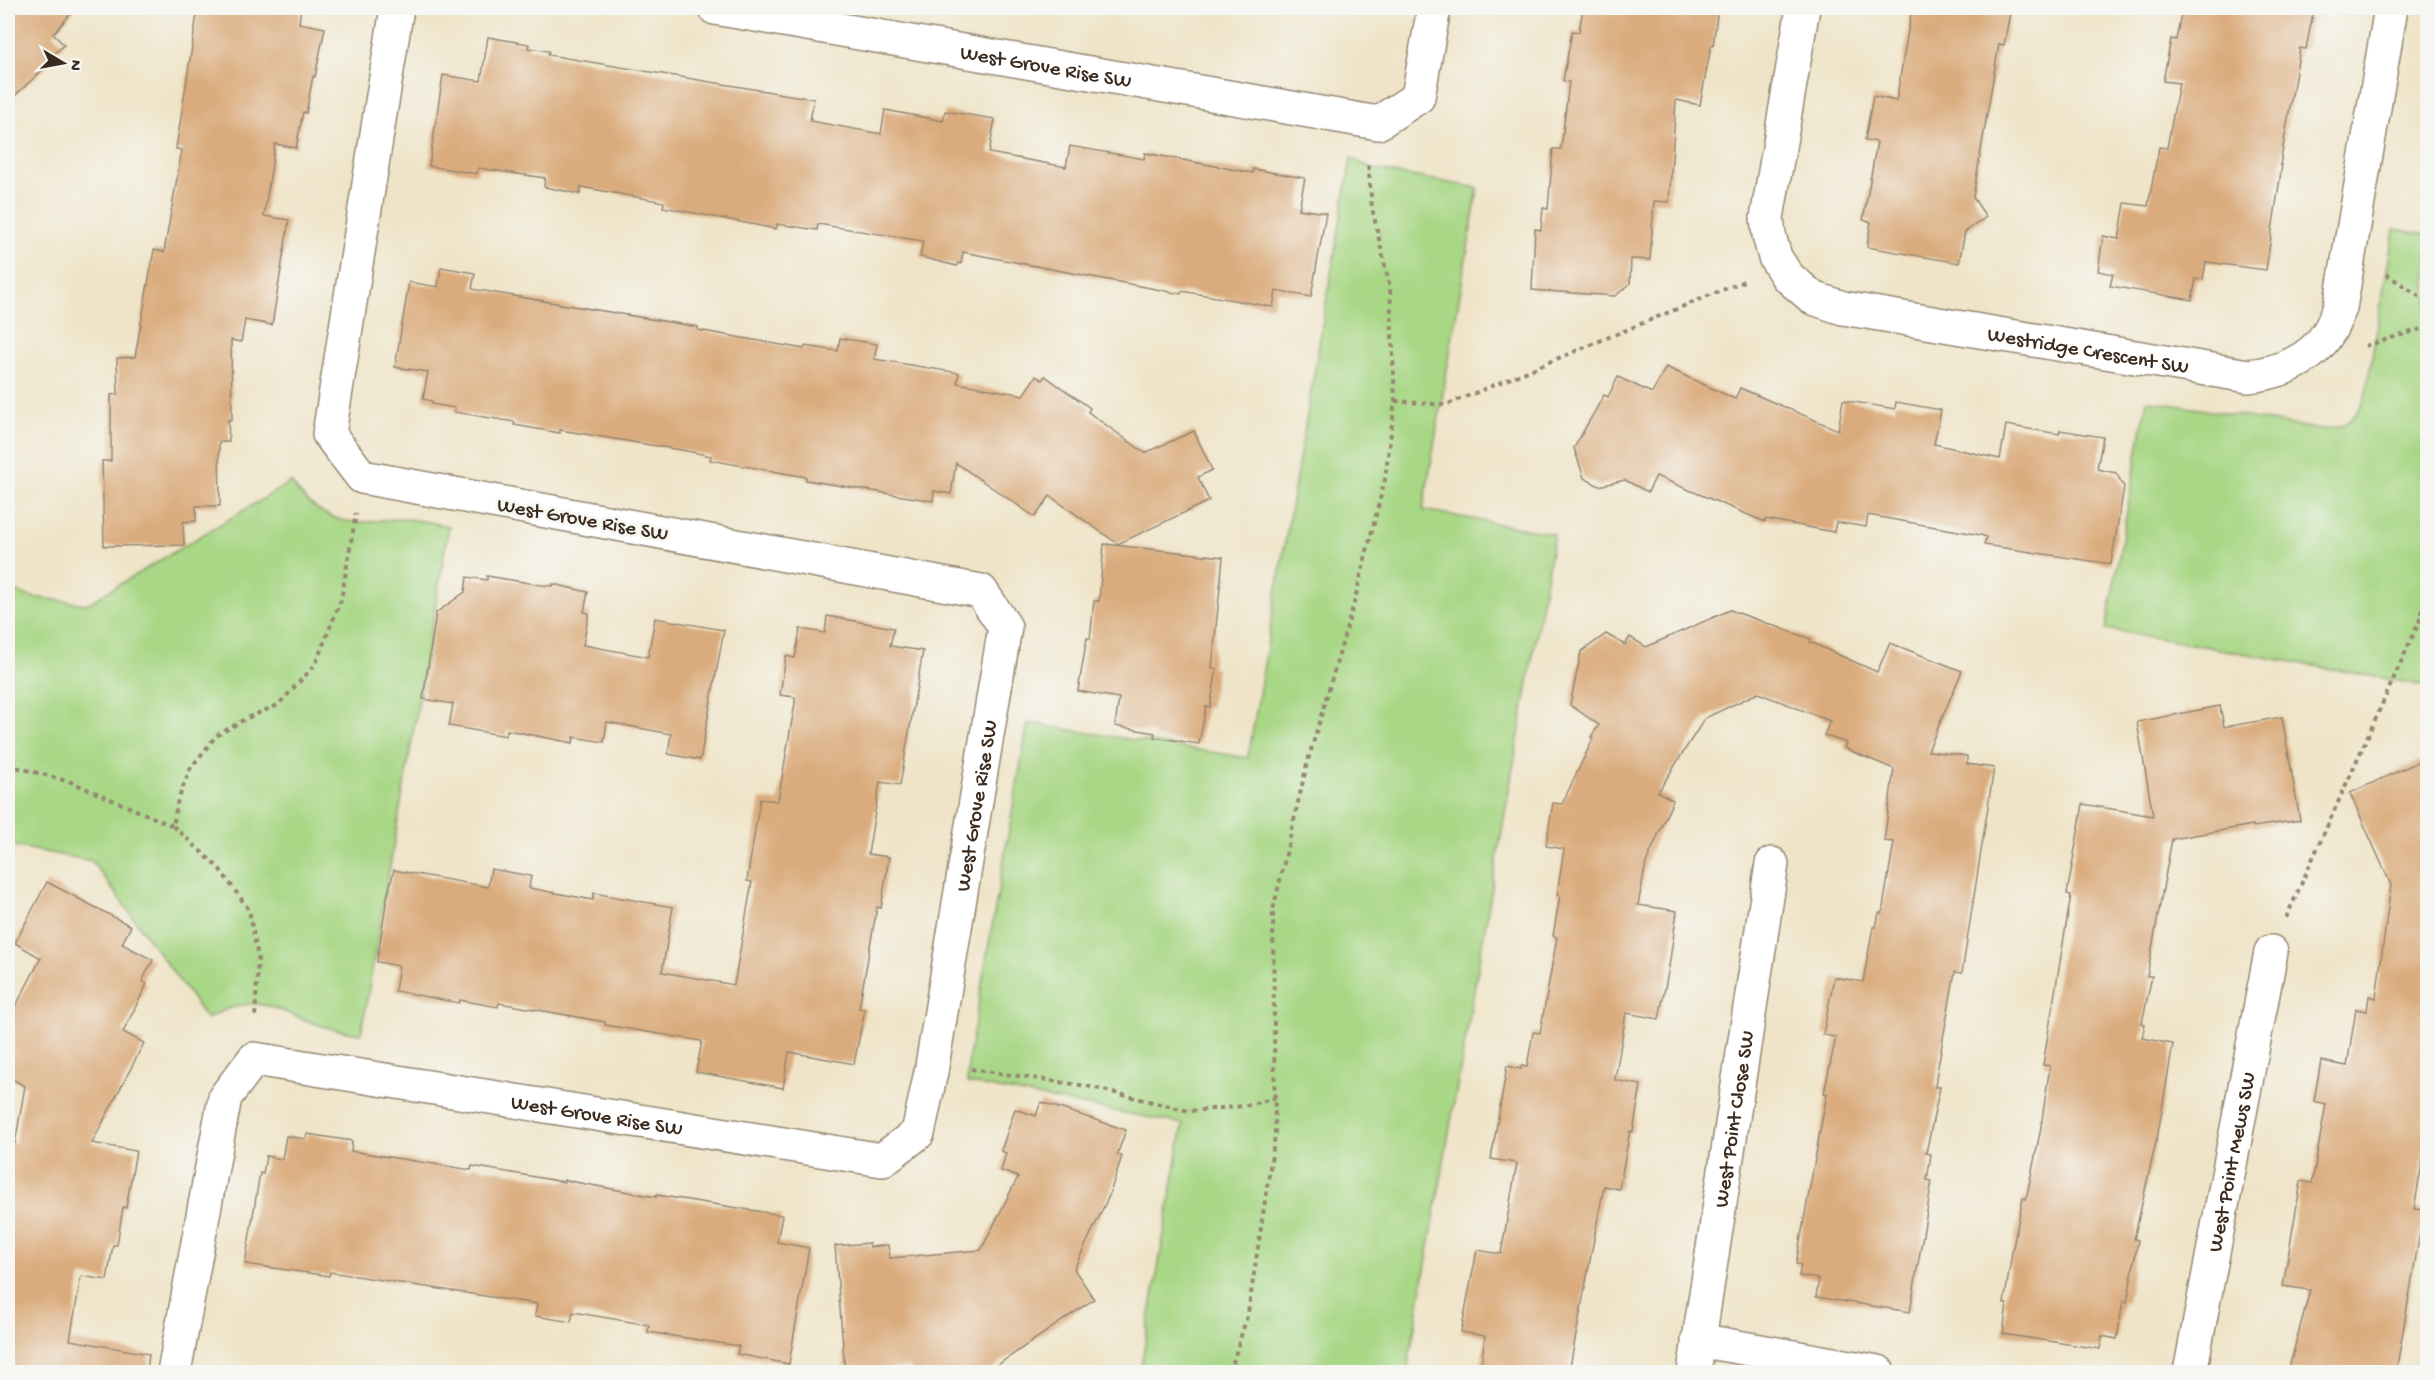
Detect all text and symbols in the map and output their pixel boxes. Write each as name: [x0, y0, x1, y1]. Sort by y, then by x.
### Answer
north arrow: [33, 33, 93, 93]
street label: West Grove Rise SW: [958, 42, 1133, 96]
text: N: [64, 58, 85, 72]
street label: Westridge Crescent SW: [1985, 323, 2190, 382]
street label: West Grove Rise SW: [495, 494, 670, 549]
street label: West Grove Rise SW: [952, 718, 1005, 894]
street label: West Point Close SW: [1710, 1029, 1762, 1210]
street label: West Point Mews SW: [2204, 1070, 2264, 1255]
street label: West Grove Rise SW: [509, 1092, 684, 1144]

